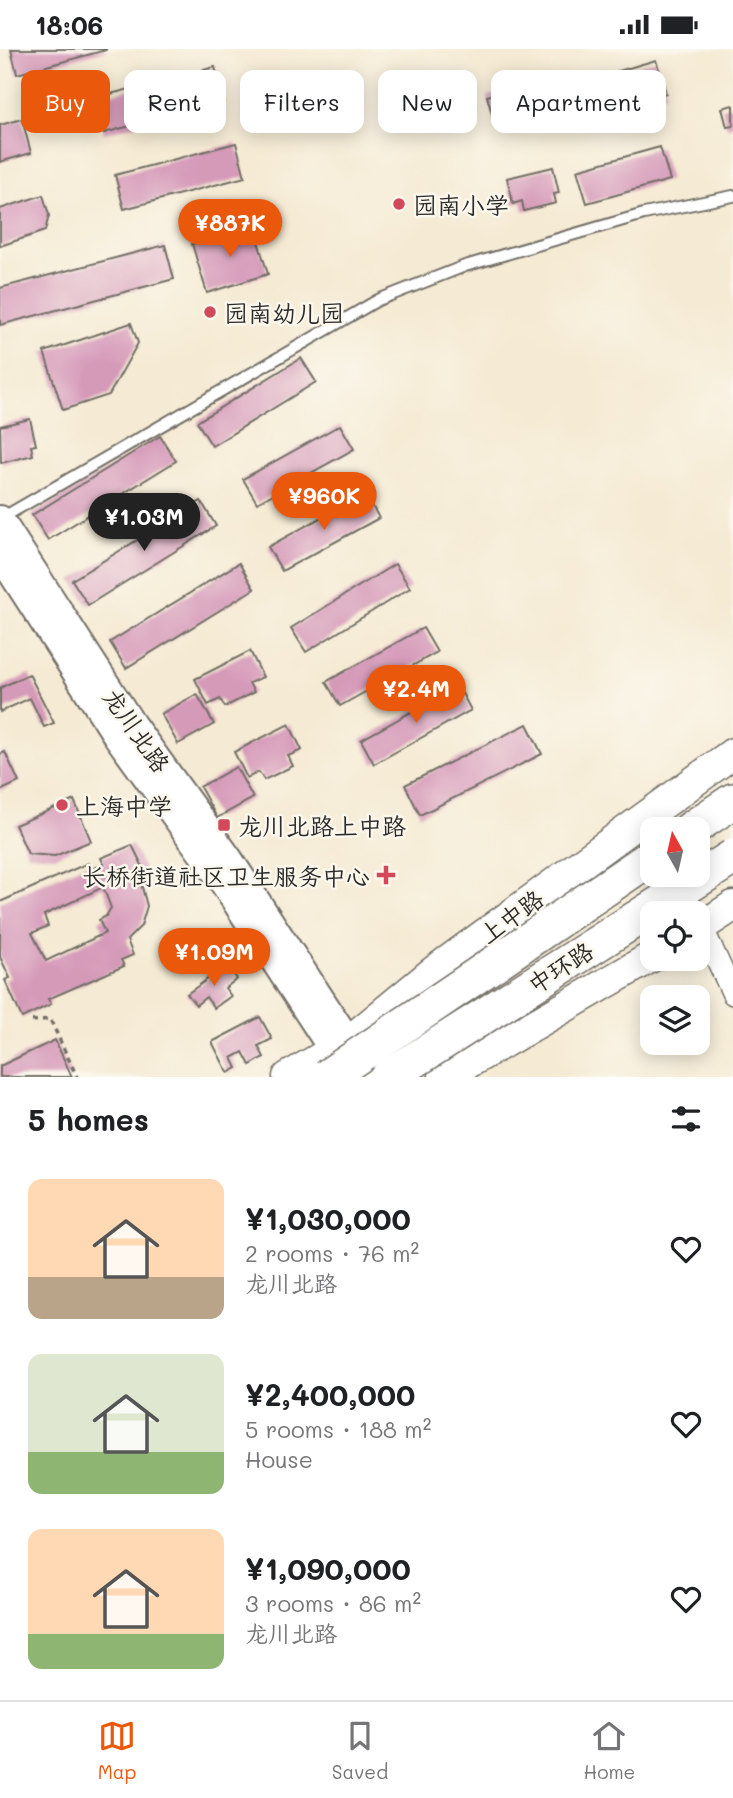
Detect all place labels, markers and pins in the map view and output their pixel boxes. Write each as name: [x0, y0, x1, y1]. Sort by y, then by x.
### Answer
place label: 园南小学: [413, 189, 509, 220]
marker: 园南小学: [391, 196, 407, 212]
pin: ¥887K: [181, 199, 279, 259]
place label: 园南幼儿园: [224, 297, 344, 328]
marker: 园南幼儿园: [202, 304, 218, 320]
pin: ¥960K: [275, 473, 373, 532]
pin: ¥1.03M: [87, 493, 201, 553]
pin: ¥2.4M: [367, 665, 465, 725]
place label: 上海中学: [76, 790, 172, 821]
marker: 上海中学: [54, 797, 70, 813]
place label: 龙川北路上中路: [238, 810, 406, 841]
marker: 龙川北路上中路: [216, 817, 232, 833]
place label: 长桥街道社区卫生服务中心: [82, 860, 370, 891]
marker: 长桥街道社区卫生服务中心: [376, 865, 396, 885]
pin: ¥1.09M: [157, 929, 271, 988]

